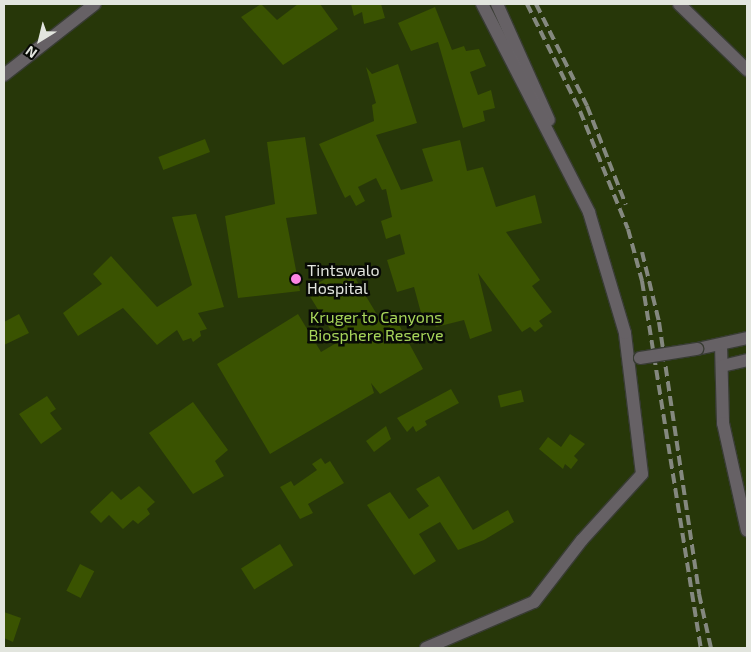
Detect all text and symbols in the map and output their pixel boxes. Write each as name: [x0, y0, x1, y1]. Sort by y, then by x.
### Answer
north arrow: [15, 15, 65, 65]
text: N: [22, 43, 40, 62]
place label: Tintswalo Hospital: [307, 260, 380, 298]
marker: Tintswalo Hospital: [289, 272, 303, 286]
park label: Kruger to Canyons Biosphere Reserve: [308, 307, 444, 345]

